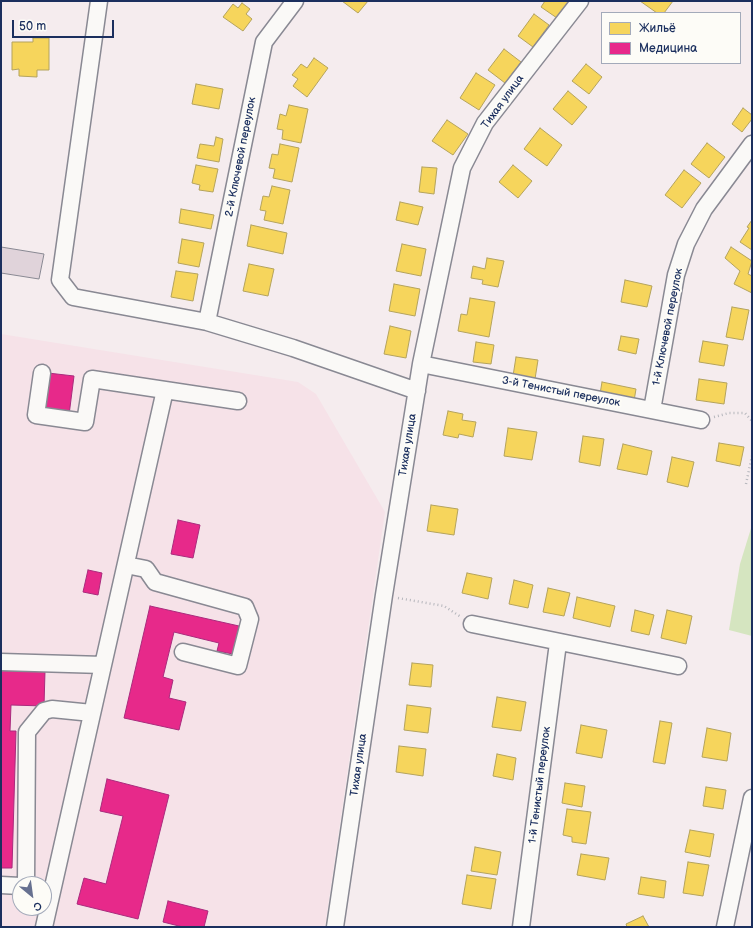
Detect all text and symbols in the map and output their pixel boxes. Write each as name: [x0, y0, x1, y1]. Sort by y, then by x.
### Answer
scale bar: [14, 12, 116, 38]
legend: [601, 12, 741, 64]
text: 50 m: [19, 19, 46, 34]
text: Жильё: [639, 21, 676, 36]
text: Медицина: [639, 41, 697, 56]
street label: Тихая улица: [479, 72, 527, 132]
street label: 2-й Ключевой переулок: [223, 96, 259, 218]
street label: 1-й Ключевой переулок: [650, 267, 686, 387]
street label: 3-й Тенистый переулок: [501, 374, 621, 410]
street label: Тихая улица: [397, 413, 419, 477]
street label: 1-й Тенистый переулок: [526, 726, 554, 844]
street label: Тихая улица: [348, 733, 370, 797]
north arrow: [12, 876, 52, 916]
text: С: [31, 899, 44, 914]

